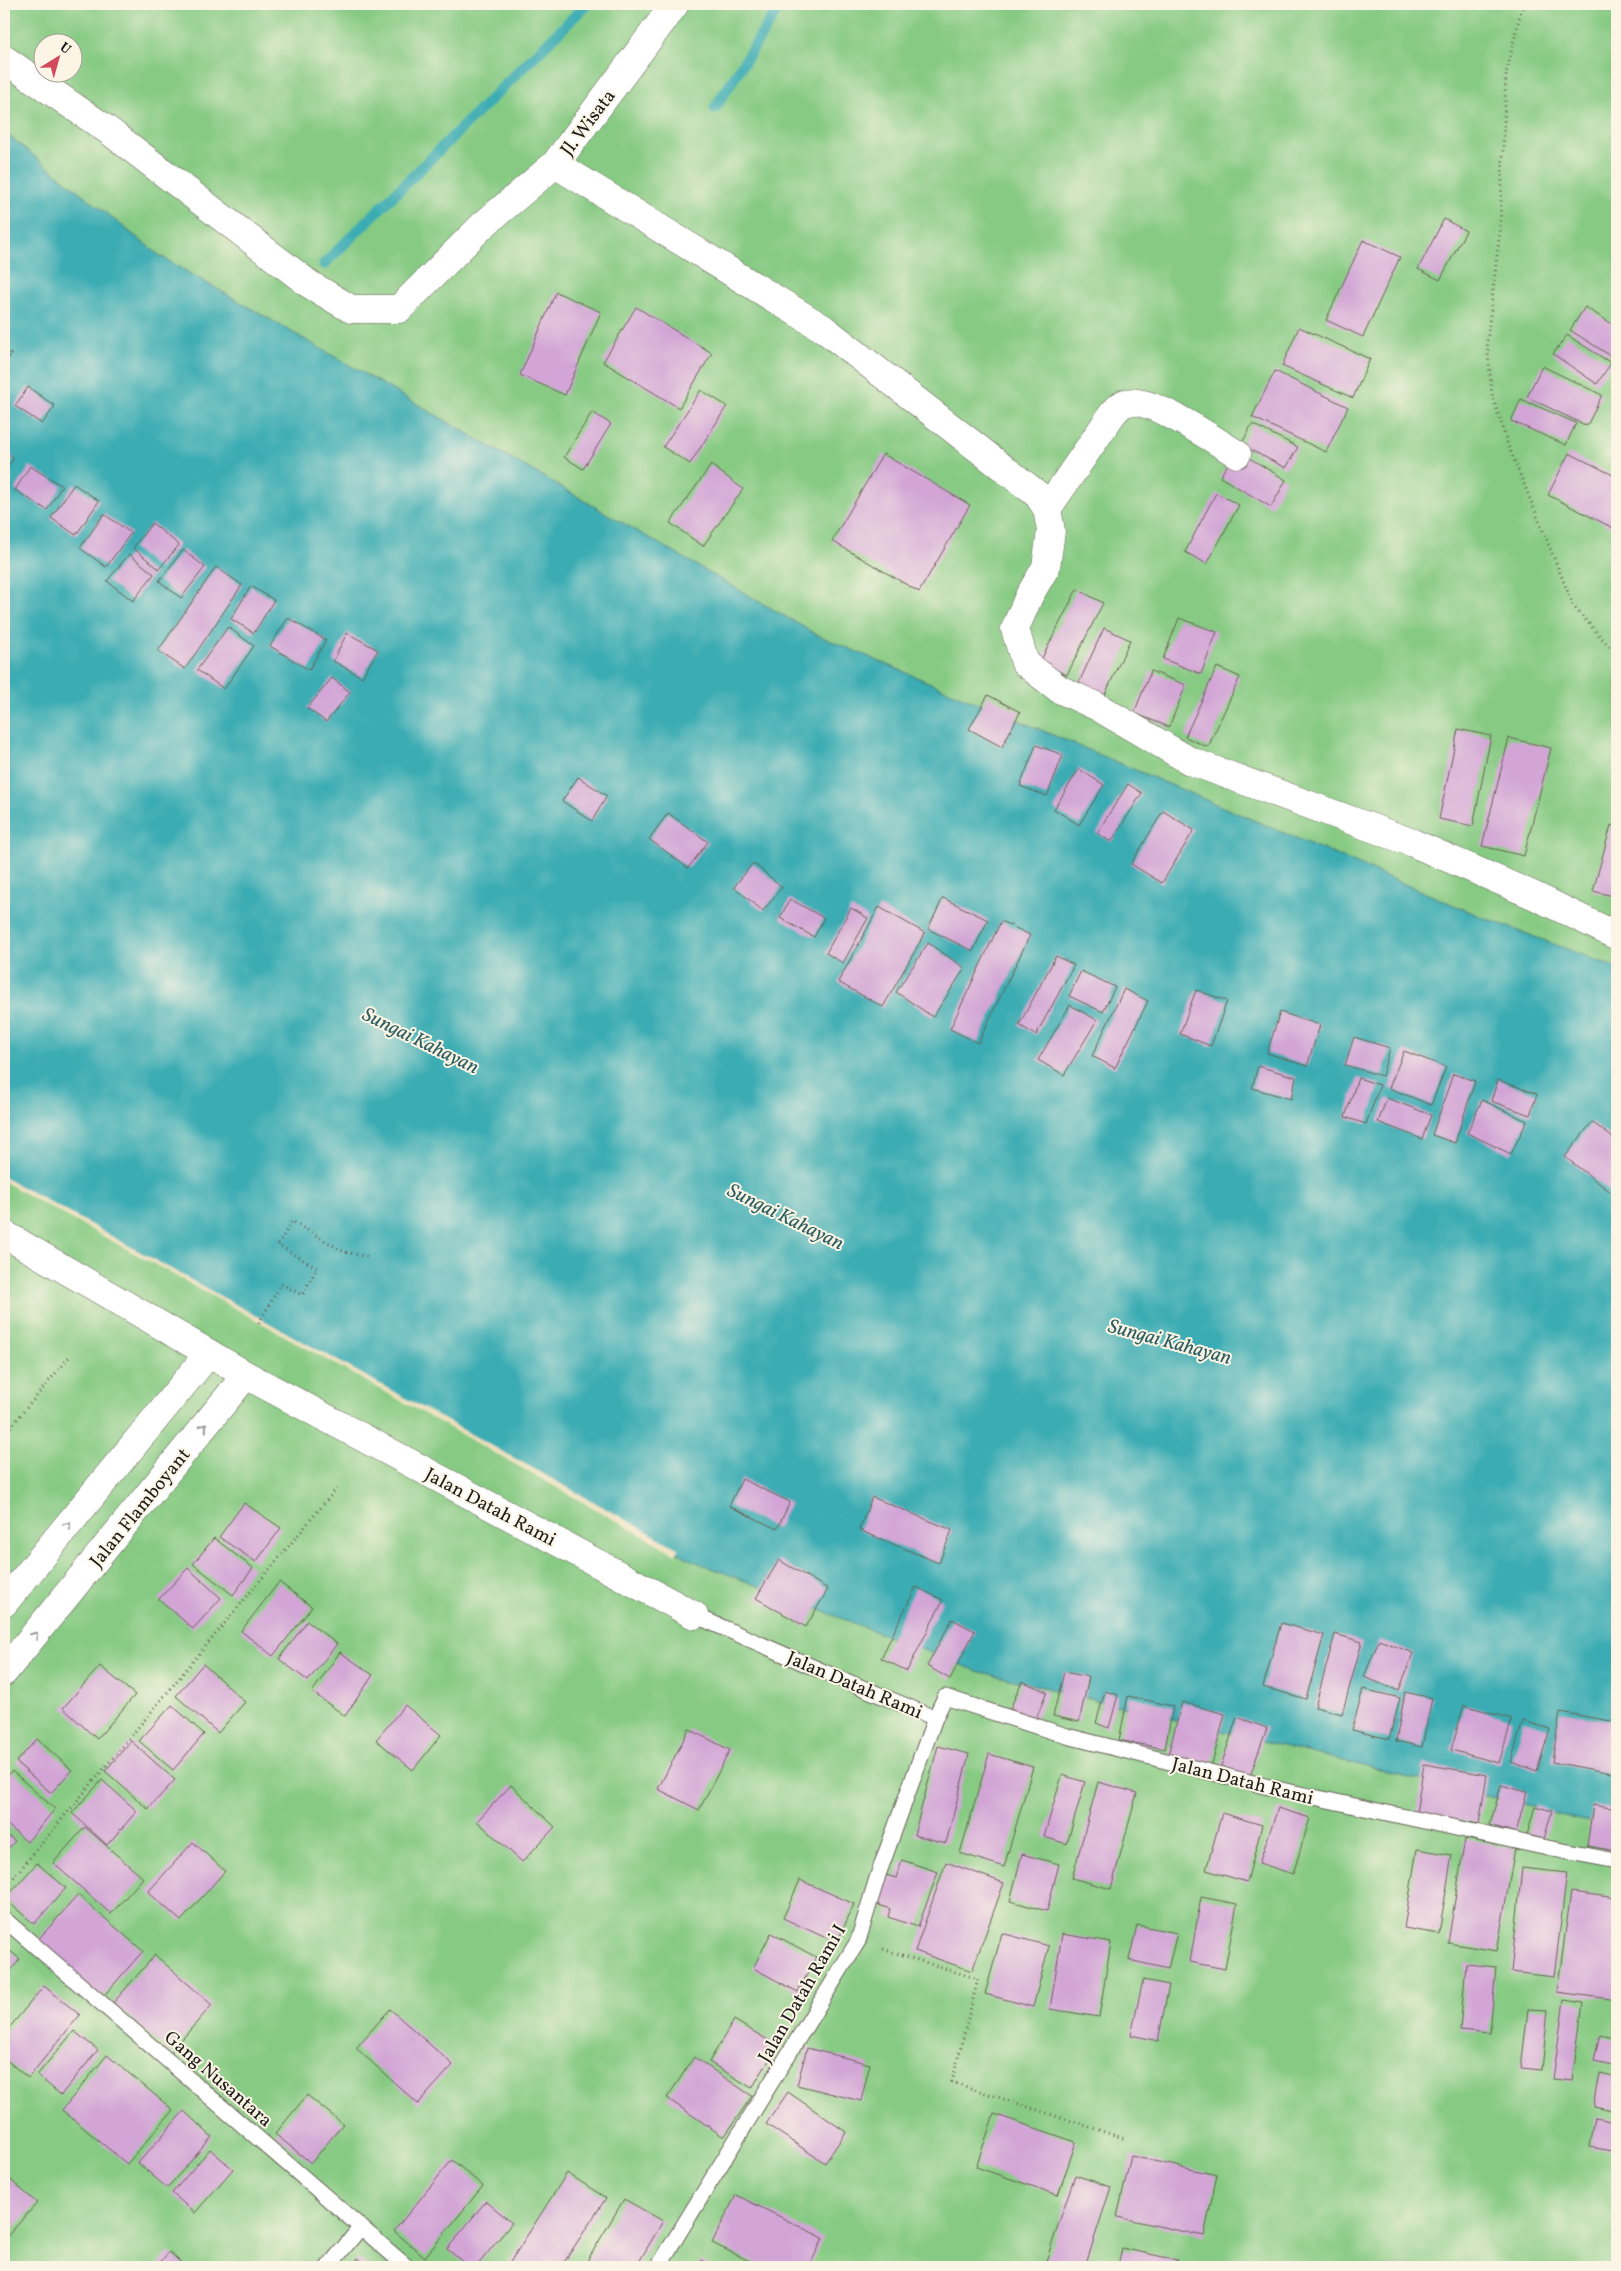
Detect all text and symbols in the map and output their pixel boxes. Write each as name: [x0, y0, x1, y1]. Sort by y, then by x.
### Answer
north arrow: [32, 32, 82, 82]
text: U: [55, 38, 75, 60]
street label: Jl. Wisata: [555, 85, 622, 162]
water label: Sungai Kahayan: [357, 1001, 483, 1082]
water label: Sungai Kahayan: [722, 1177, 848, 1258]
water label: Sungai Kahayan: [1105, 1313, 1234, 1373]
one-way arrow: [198, 1424, 207, 1433]
street label: Jalan Flamboyant: [84, 1443, 197, 1573]
street label: Jalan Datah Rami: [420, 1462, 561, 1553]
one-way arrow: [62, 1522, 71, 1531]
one-way arrow: [29, 1632, 37, 1641]
street label: Jalan Datah Rami: [782, 1645, 926, 1726]
street label: Jalan Datah Rami: [1169, 1752, 1316, 1812]
street label: Jalan Datah Rami I: [753, 1920, 853, 2068]
street label: Gang Nusantara: [158, 2025, 277, 2134]

